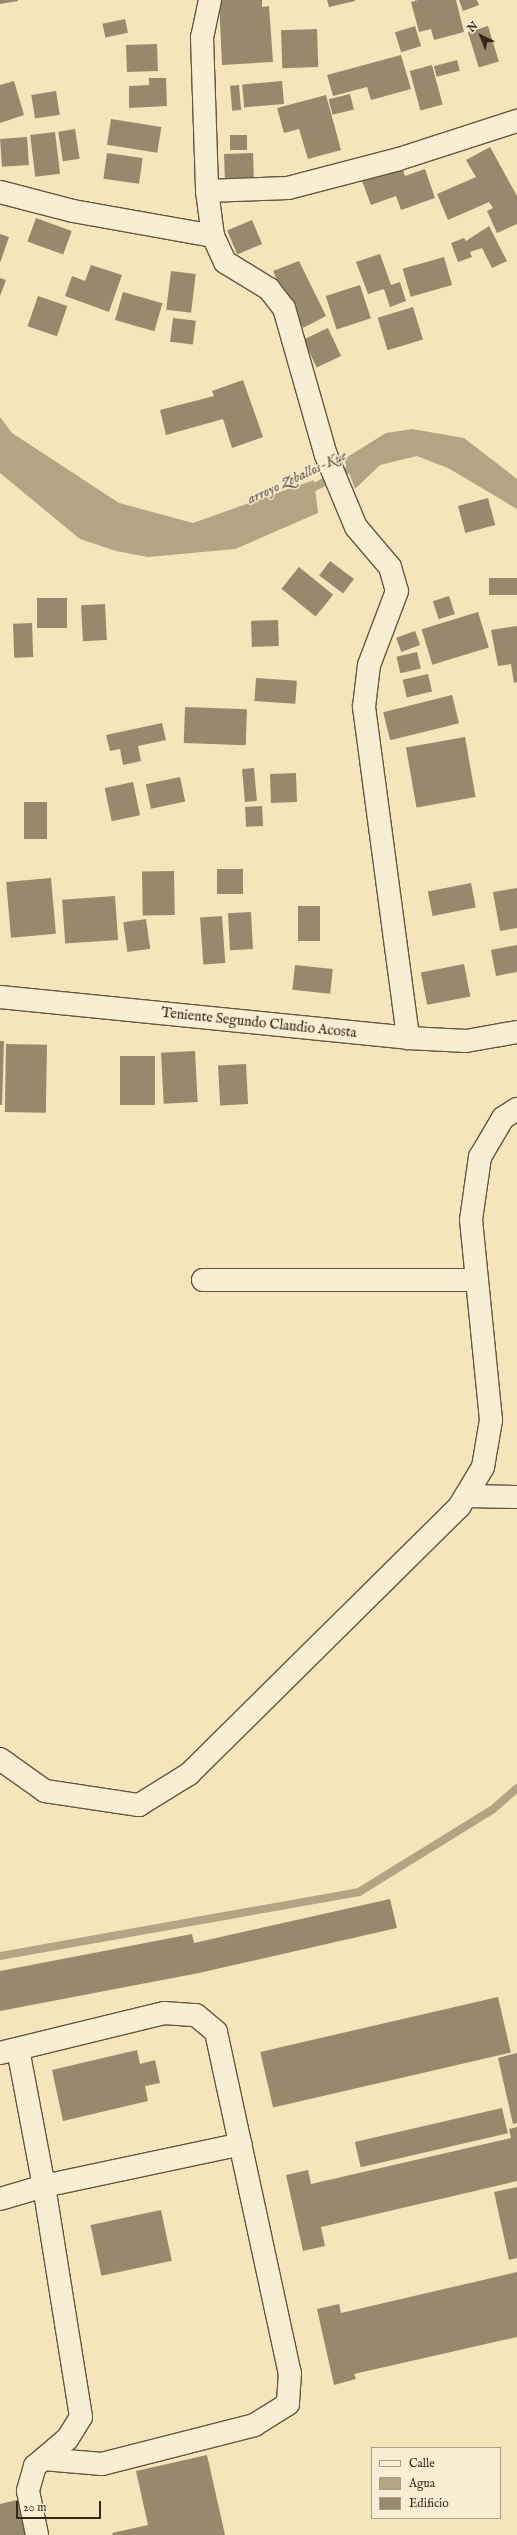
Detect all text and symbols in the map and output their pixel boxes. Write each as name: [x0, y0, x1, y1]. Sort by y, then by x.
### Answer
north arrow: [461, 16, 501, 56]
text: N: [465, 19, 481, 36]
water label: arroyo Zeballos-Kue: [244, 446, 350, 508]
street label: Teniente Segundo Claudio Acosta: [160, 1004, 358, 1042]
legend: [371, 2447, 501, 2519]
text: Calle: [409, 2456, 435, 2471]
text: Agua: [409, 2476, 435, 2491]
scale bar: [18, 2493, 103, 2519]
text: Edificio: [409, 2496, 449, 2511]
text: 20 m: [23, 2500, 46, 2515]

